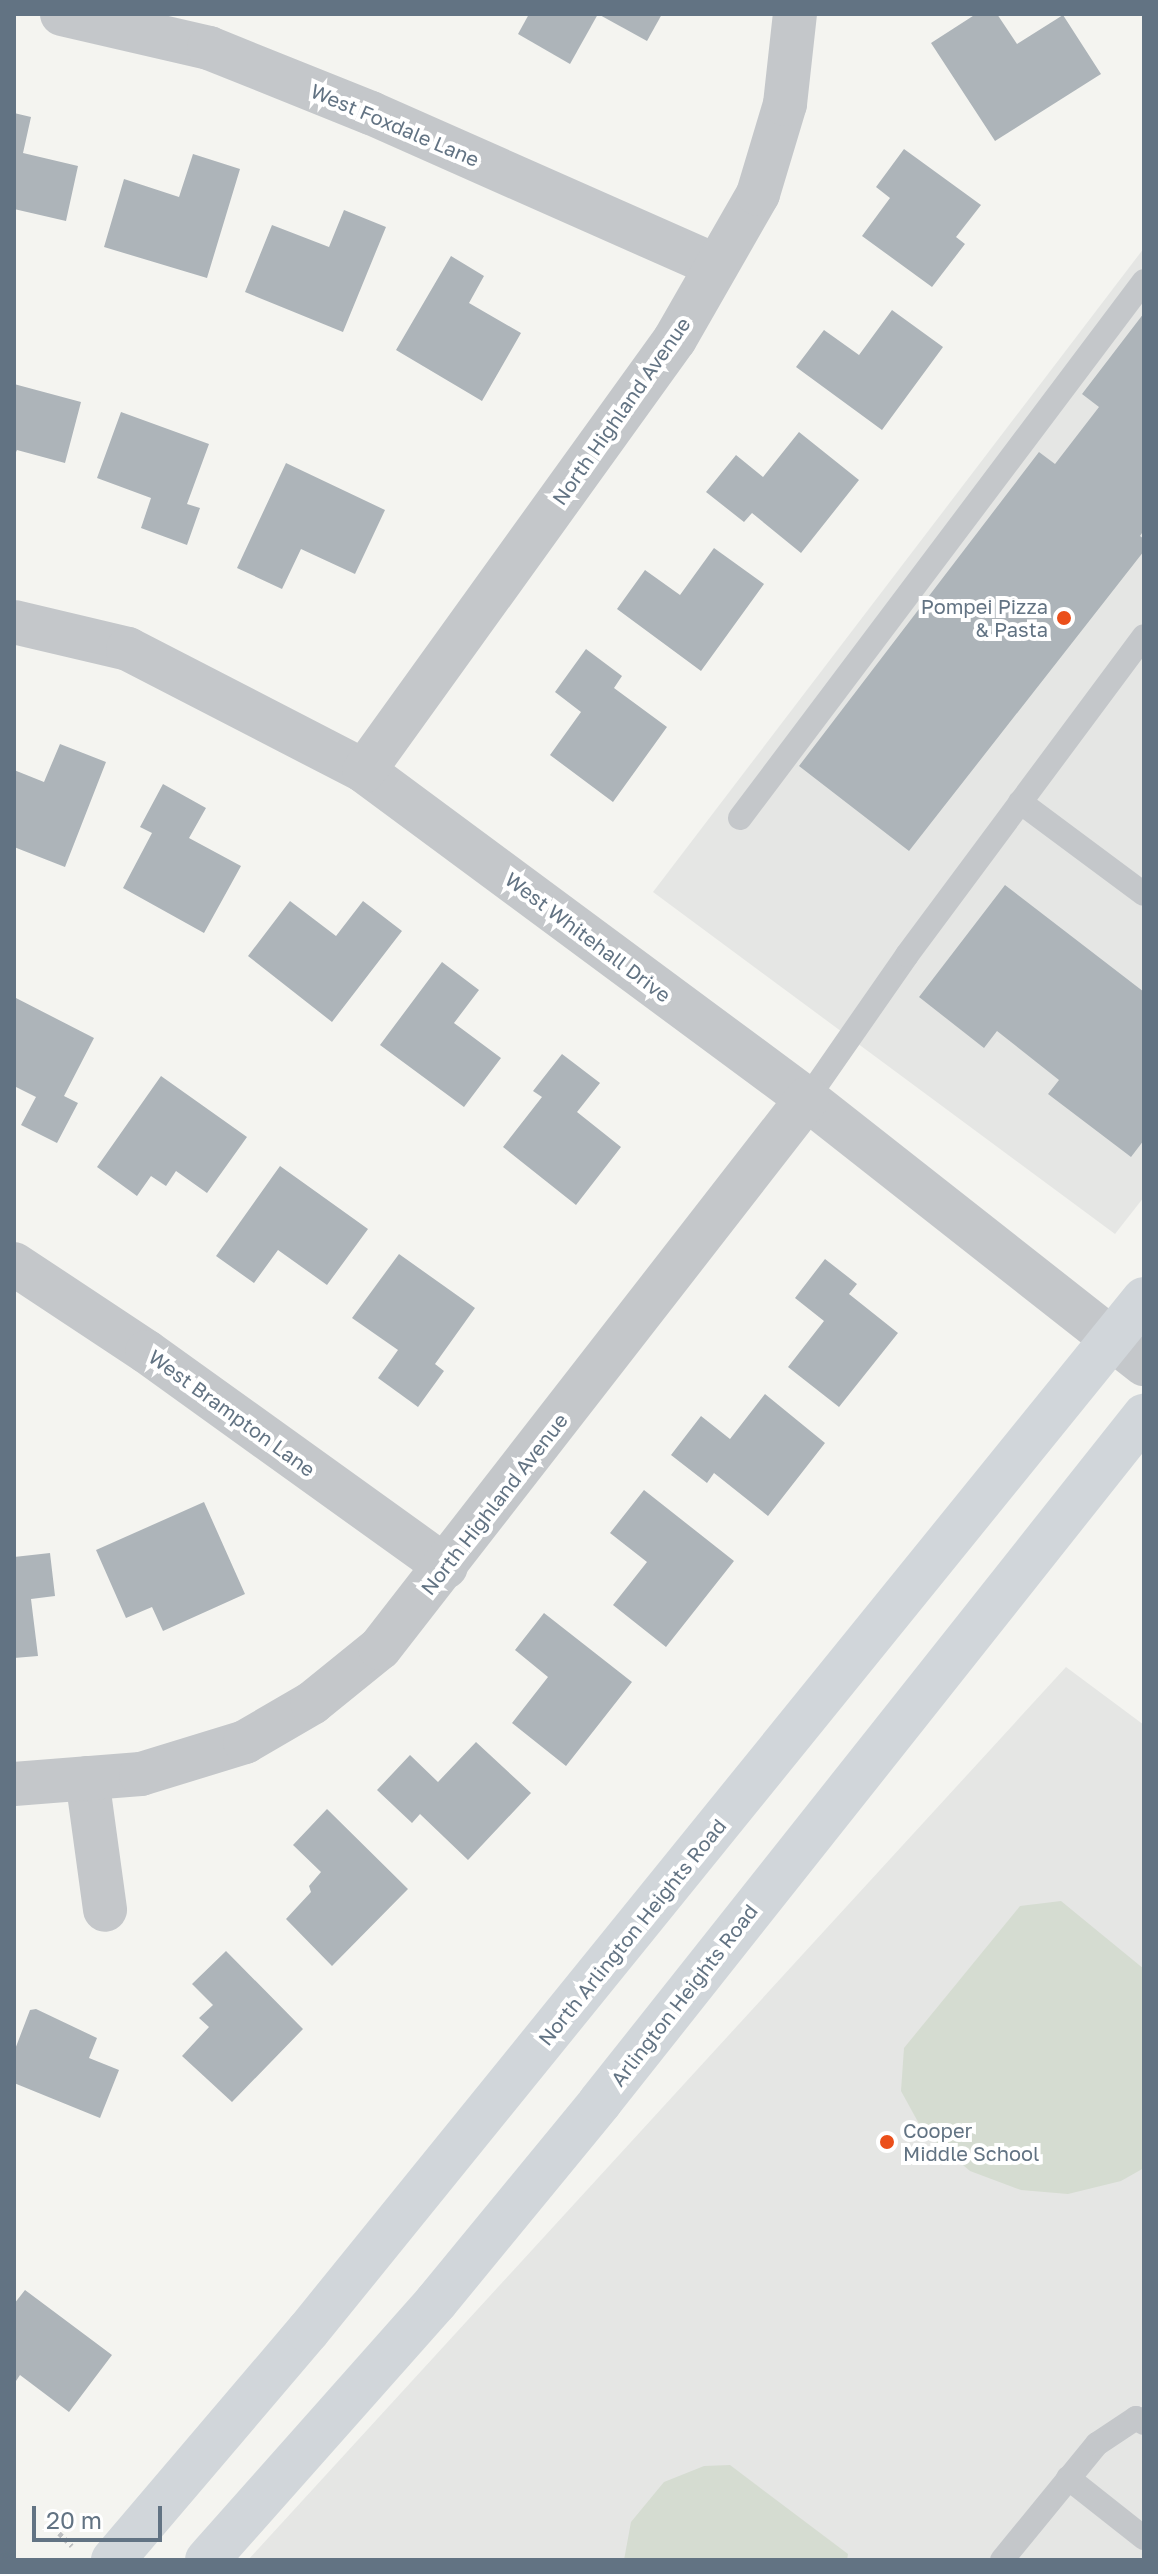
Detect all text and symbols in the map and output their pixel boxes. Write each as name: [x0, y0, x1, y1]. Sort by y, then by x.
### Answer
street label: West Foxdale Lane: [307, 79, 483, 171]
street label: North Highland Avenue: [547, 312, 695, 510]
place label: Pompei Pizza & Pasta: [921, 594, 1048, 641]
marker: Pompei Pizza & Pasta: [1055, 609, 1073, 627]
street label: West Whitehall Drive: [501, 867, 675, 1007]
street label: West Brampton Lane: [144, 1345, 320, 1481]
street label: North Highland Avenue: [416, 1408, 572, 1600]
street label: North Arlington Heights Road: [533, 1814, 731, 2050]
street label: Arlington Heights Road: [606, 1899, 762, 2091]
place label: Cooper Middle School: [903, 2118, 1039, 2165]
marker: Cooper Middle School: [878, 2133, 896, 2151]
scale bar: [36, 2490, 166, 2540]
text: 20 m: [46, 2505, 102, 2534]

